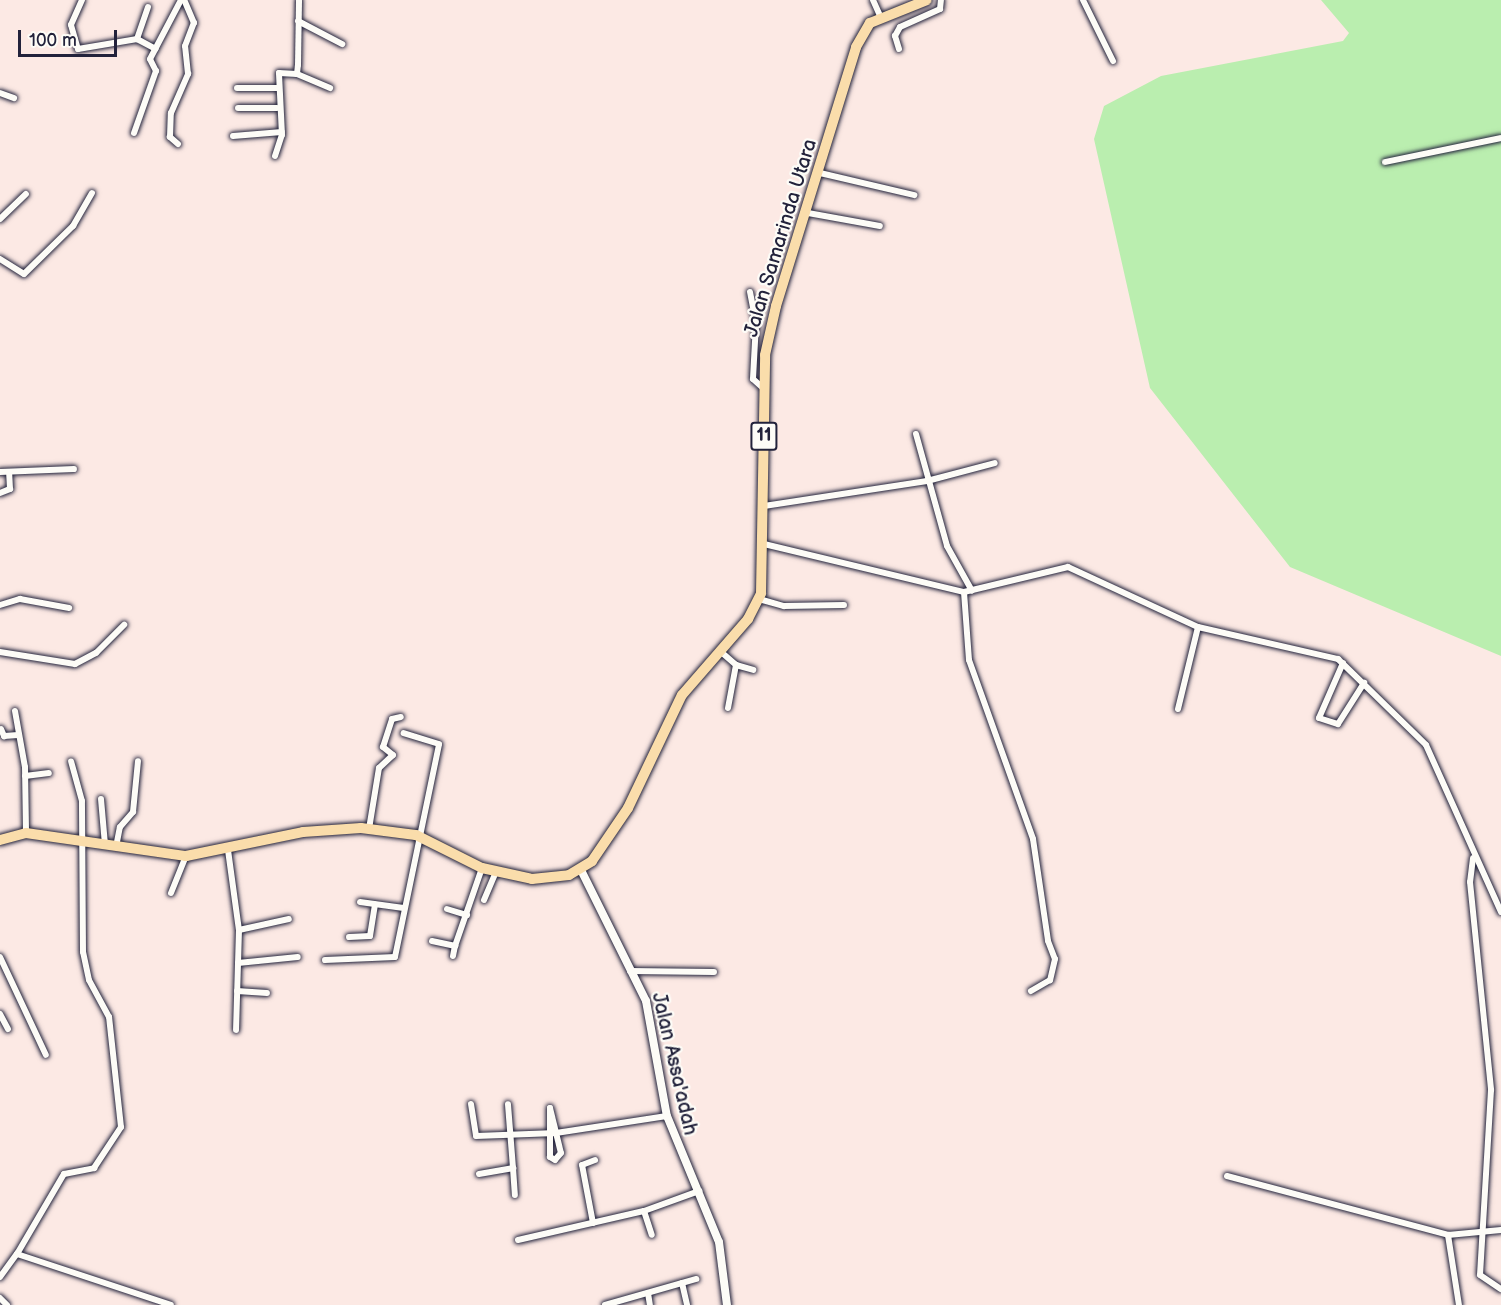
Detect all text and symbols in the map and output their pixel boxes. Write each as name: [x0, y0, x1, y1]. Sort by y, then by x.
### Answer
scale bar: [21, 18, 120, 56]
text: 100 m: [29, 30, 77, 51]
street label: Jalan Samarinda Utara: [739, 136, 823, 340]
road number: 11: [749, 421, 779, 451]
street label: Jalan Assa'adah: [646, 990, 702, 1138]

